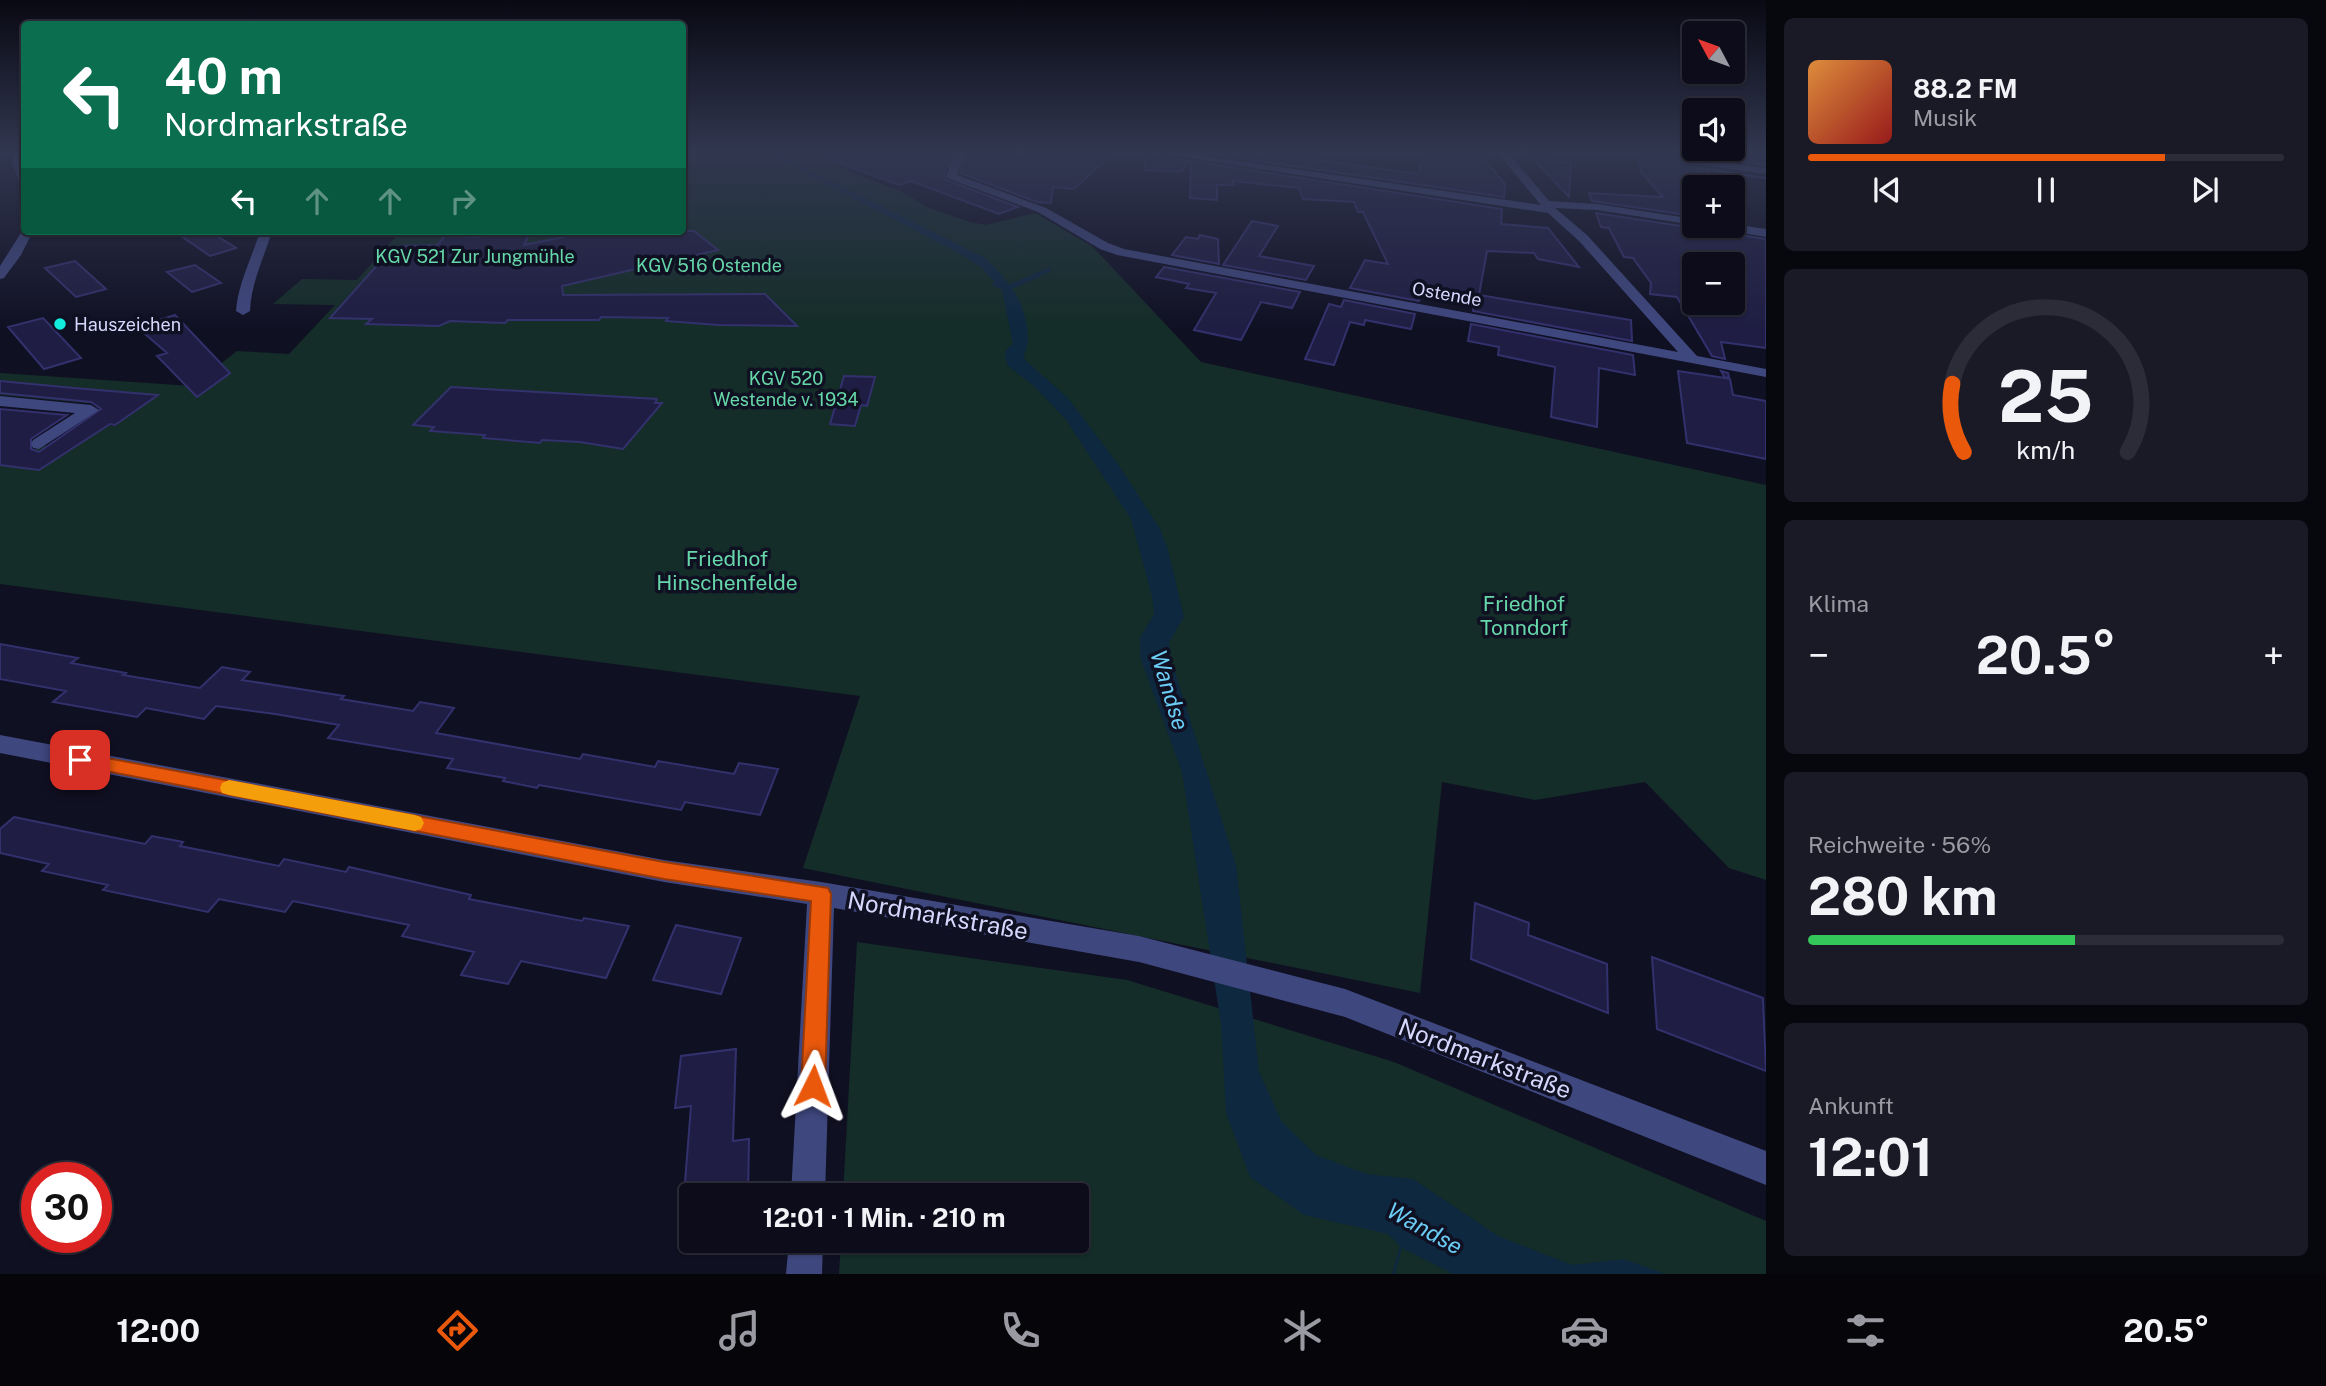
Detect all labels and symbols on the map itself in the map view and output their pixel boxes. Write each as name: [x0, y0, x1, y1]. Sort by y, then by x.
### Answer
north arrow: [1682, 21, 1745, 84]
park label: KGV 521 Zur Jungmühle: [375, 246, 575, 267]
park label: KGV 516 Ostende: [636, 255, 782, 276]
street label: Ostende: [1411, 278, 1483, 310]
place label: Hauszeichen: [74, 314, 181, 335]
marker: Hauszeichen: [52, 316, 68, 332]
park label: KGV 520 Westende v. 1934: [713, 368, 859, 410]
park label: Friedhof Hinschenfelde: [656, 546, 798, 595]
park label: Friedhof Tonndorf: [1480, 591, 1568, 640]
water label: Wandse: [1145, 647, 1195, 733]
pin: [50, 730, 110, 790]
street label: Nordmarkstraße: [846, 885, 1030, 945]
street label: Nordmarkstraße: [1395, 1012, 1575, 1104]
position arrow: [776, 1049, 850, 1123]
speed limit sign: 30: [21, 1162, 112, 1253]
water label: Wandse: [1383, 1196, 1467, 1260]

